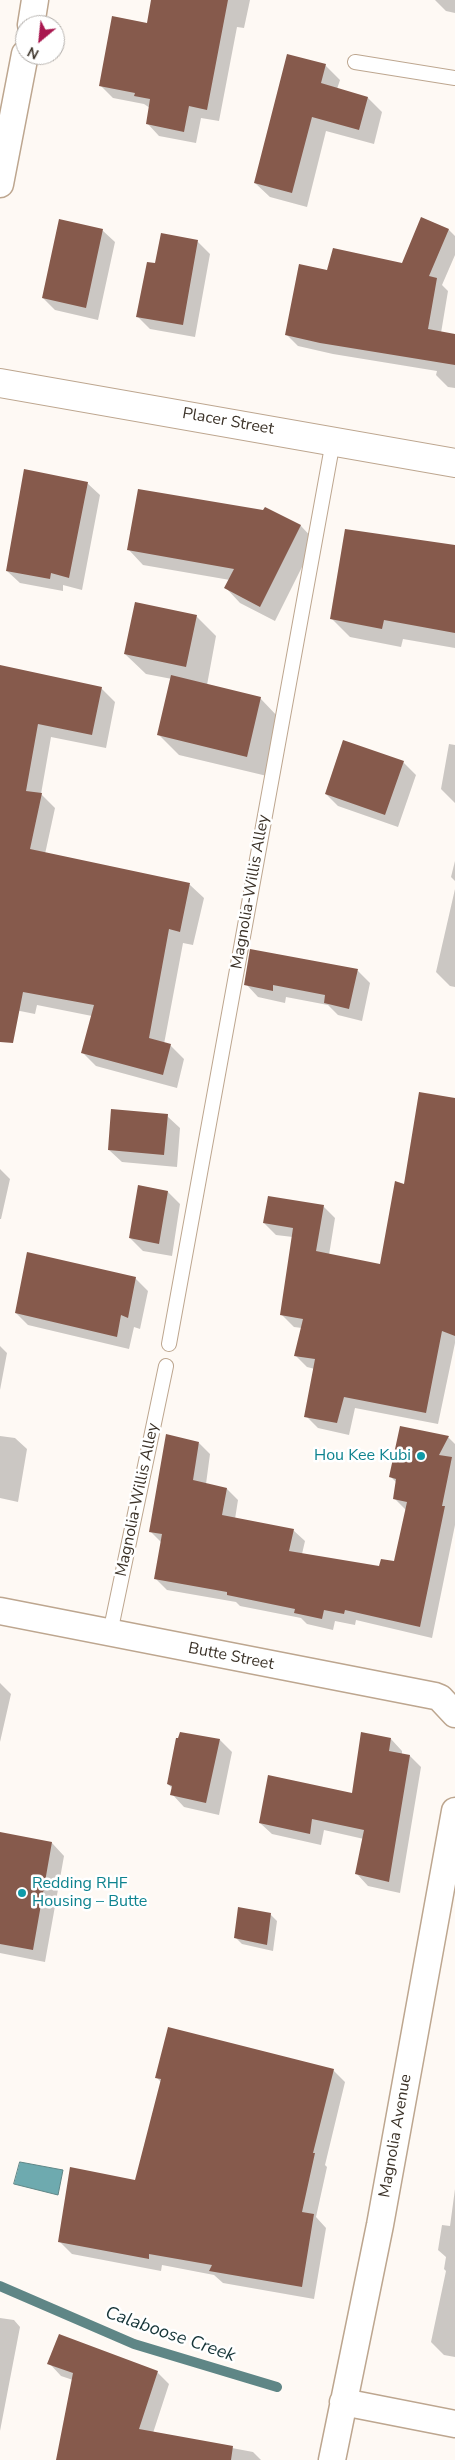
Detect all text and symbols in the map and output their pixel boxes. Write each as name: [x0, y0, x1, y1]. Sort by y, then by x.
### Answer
north arrow: [15, 15, 65, 65]
text: N: [24, 42, 42, 64]
street label: Placer Street: [181, 405, 275, 439]
street label: Magnolia-Willis Alley: [228, 813, 274, 971]
street label: Magnolia-Willis Alley: [112, 1421, 164, 1579]
place label: Hou Kee Kubi: [314, 1446, 411, 1466]
marker: Hou Kee Kubi: [415, 1450, 427, 1462]
street label: Butte Street: [186, 1639, 276, 1675]
place label: Redding RHF Housing – Butte: [32, 1874, 147, 1912]
marker: Redding RHF Housing – Butte: [16, 1887, 28, 1899]
street label: Magnolia Avenue: [376, 2073, 416, 2199]
water label: Calaboose Creek: [102, 2303, 238, 2367]

